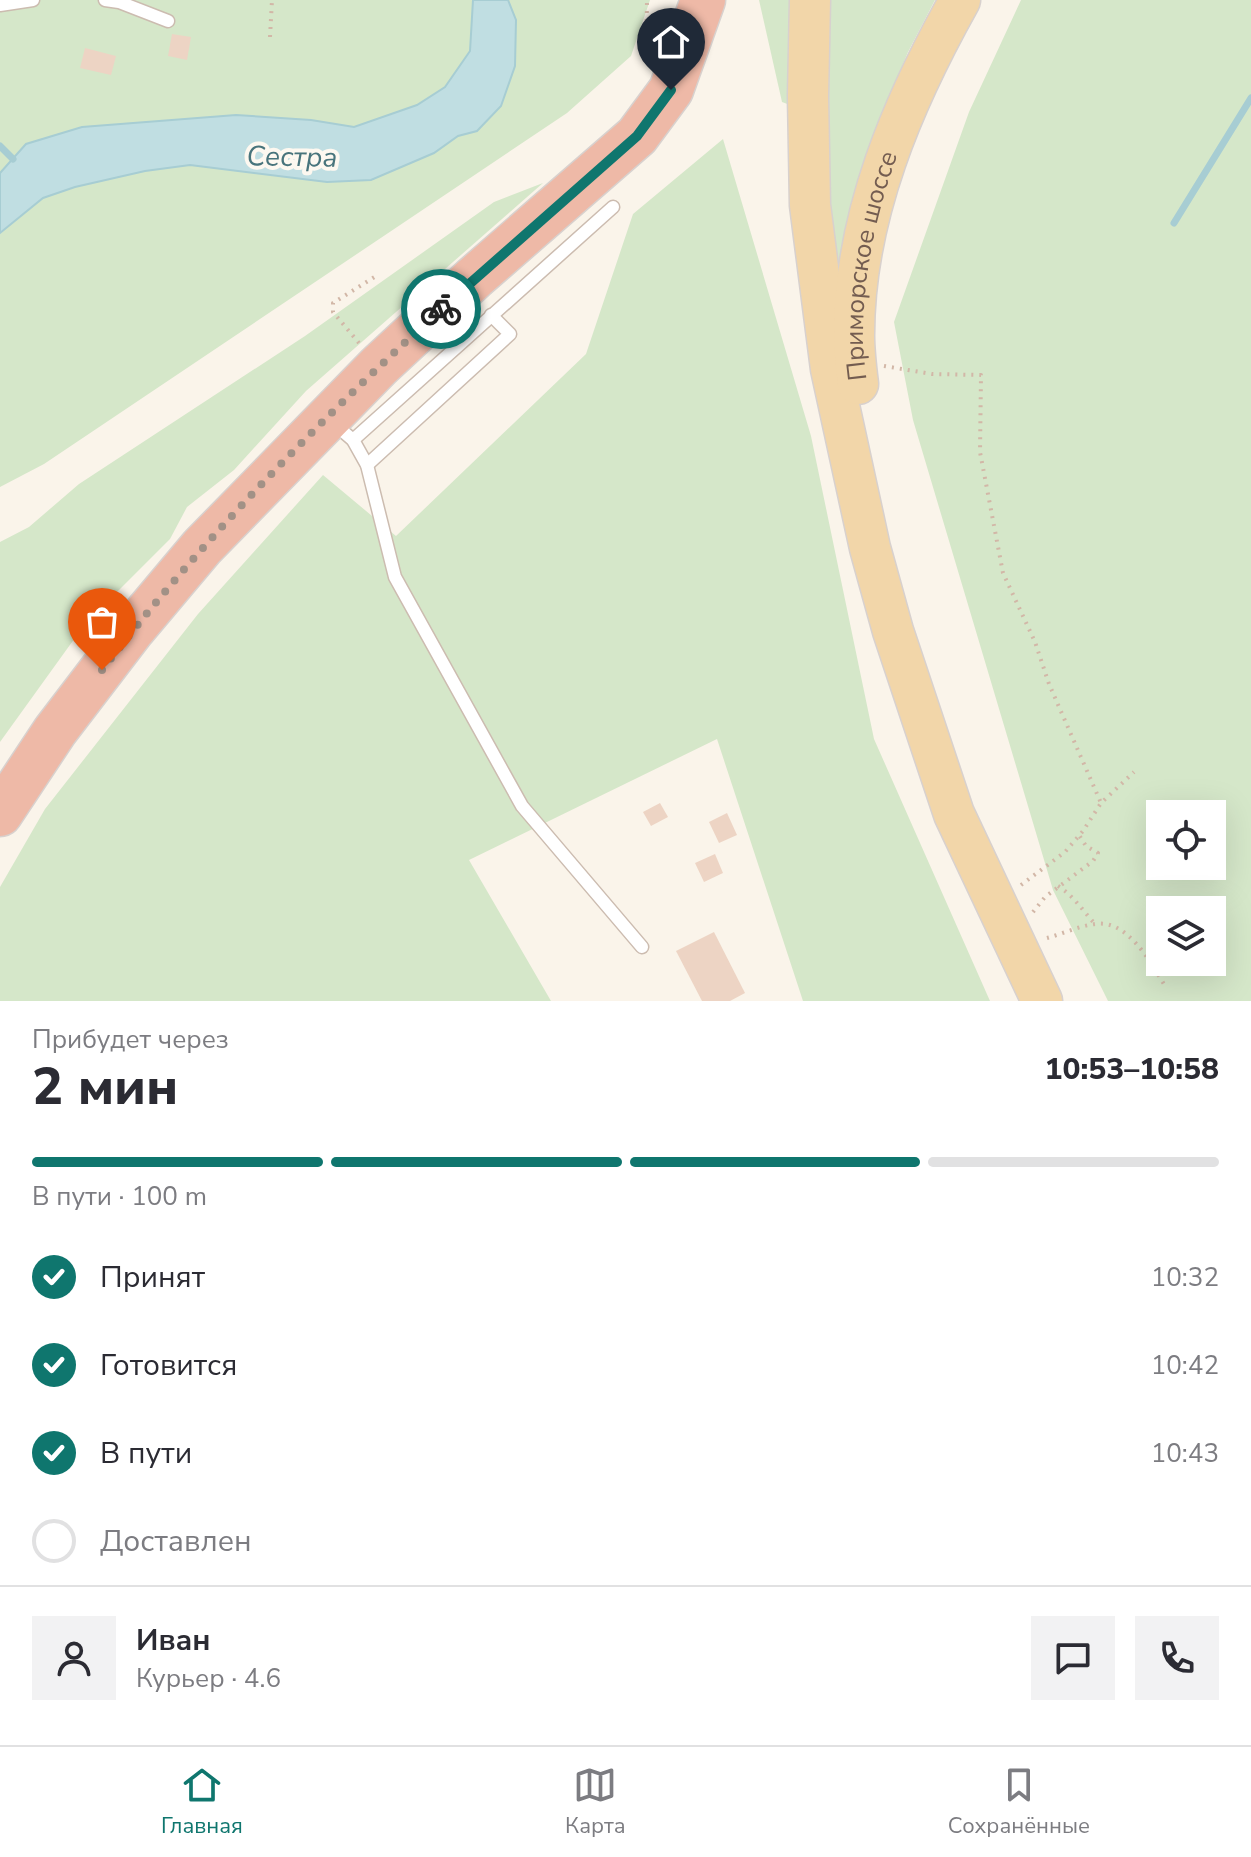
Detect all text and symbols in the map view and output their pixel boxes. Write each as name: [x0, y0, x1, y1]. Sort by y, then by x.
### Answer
pin: [637, 8, 705, 90]
icon: home: [649, 20, 693, 64]
water label: Сестра: [246, 137, 338, 177]
street label: Приморское шоссе: [837, 146, 906, 383]
courier: [401, 269, 481, 349]
icon: bike: [419, 287, 463, 331]
pin: [68, 588, 136, 670]
icon: bag: [80, 600, 124, 644]
map controls: [1146, 800, 1226, 976]
button: locate: [1146, 800, 1226, 880]
button: layers: [1146, 896, 1226, 976]
text: Прибудет через: [32, 1022, 229, 1057]
text: 10:53–10:58: [1044, 1049, 1219, 1090]
text: 2 мин: [32, 1051, 178, 1122]
text: В пути · 100 m: [32, 1179, 207, 1214]
icon: check: [32, 1255, 76, 1299]
text: Принят: [100, 1257, 205, 1298]
text: 10:32: [1151, 1260, 1219, 1295]
icon: check: [32, 1343, 76, 1387]
text: Готовится: [100, 1345, 237, 1386]
text: 10:42: [1151, 1348, 1219, 1383]
icon: check: [32, 1431, 76, 1475]
text: В пути: [100, 1433, 192, 1474]
text: 10:43: [1151, 1436, 1219, 1471]
text: Доставлен: [100, 1521, 252, 1562]
button: person: [32, 1616, 116, 1700]
button: chat: [1031, 1616, 1115, 1700]
button: phone: [1135, 1616, 1219, 1700]
text: Иван: [136, 1620, 211, 1661]
text: Курьер · 4.6: [136, 1661, 281, 1696]
tab: Главная: [161, 1763, 243, 1841]
tab: Карта: [565, 1763, 626, 1841]
tab: Сохранённые: [948, 1763, 1090, 1841]

